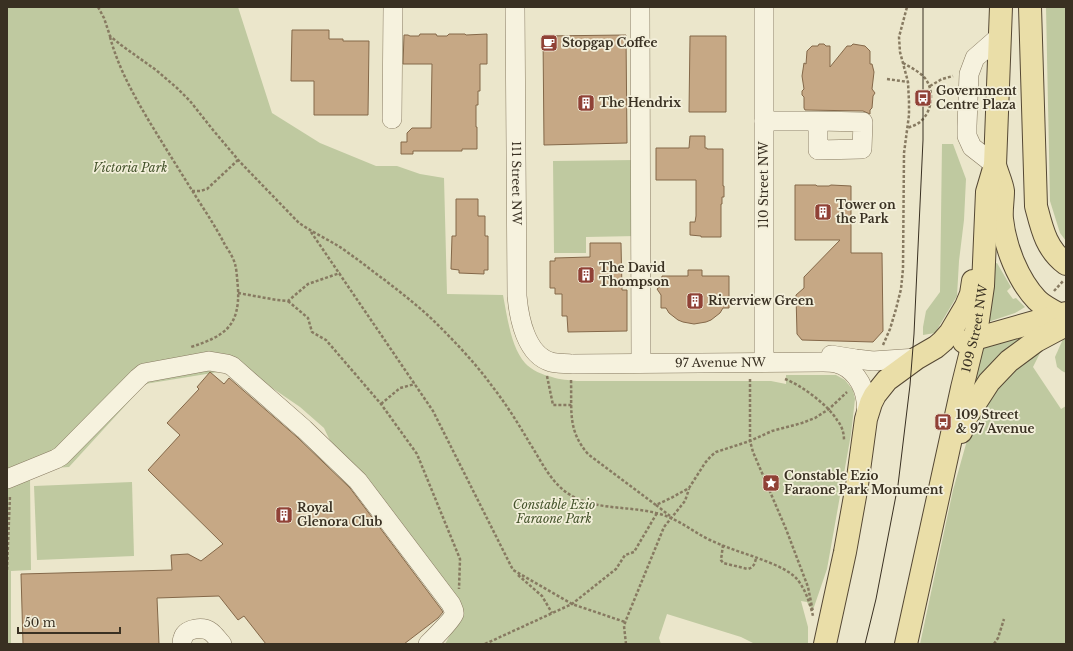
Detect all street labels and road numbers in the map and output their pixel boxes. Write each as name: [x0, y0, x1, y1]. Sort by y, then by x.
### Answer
street label: 111 Street NW: [509, 141, 525, 226]
street label: 110 Street NW: [756, 141, 771, 229]
street label: 109 Street NW: [958, 282, 990, 374]
street label: 97 Avenue NW: [675, 354, 767, 370]

